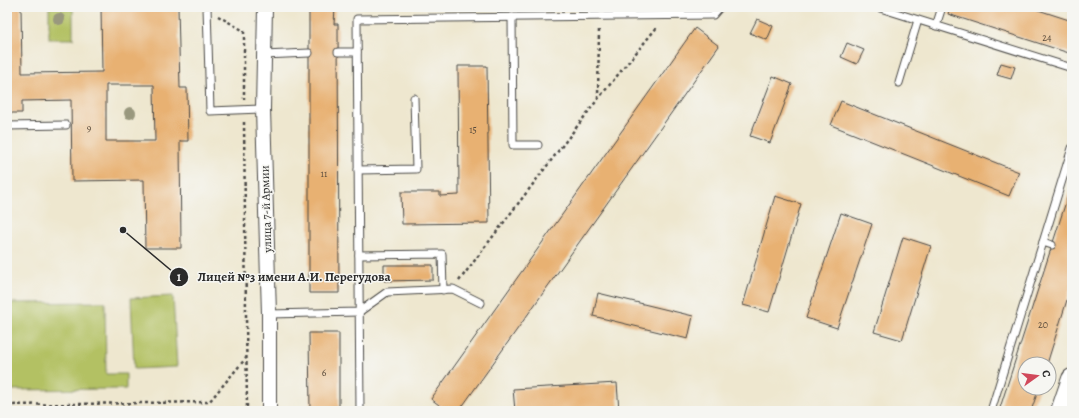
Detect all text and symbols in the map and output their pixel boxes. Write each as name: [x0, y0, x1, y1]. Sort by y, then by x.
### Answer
house number: 24: [1042, 31, 1052, 44]
house number: 9: [87, 121, 92, 134]
house number: 15: [469, 123, 477, 136]
street label: улица 7-й Армии: [256, 165, 276, 254]
house number: 11: [321, 167, 328, 180]
callout: Лицей №3 имени А.И. Перегудова: [169, 264, 399, 289]
text: Лицей №3 имени А.И. Перегудова: [197, 268, 391, 285]
text: 1: [177, 269, 182, 285]
house number: 20: [1038, 318, 1048, 331]
north arrow: [1017, 356, 1057, 396]
house number: 6: [322, 366, 327, 379]
text: С: [1038, 369, 1054, 379]

